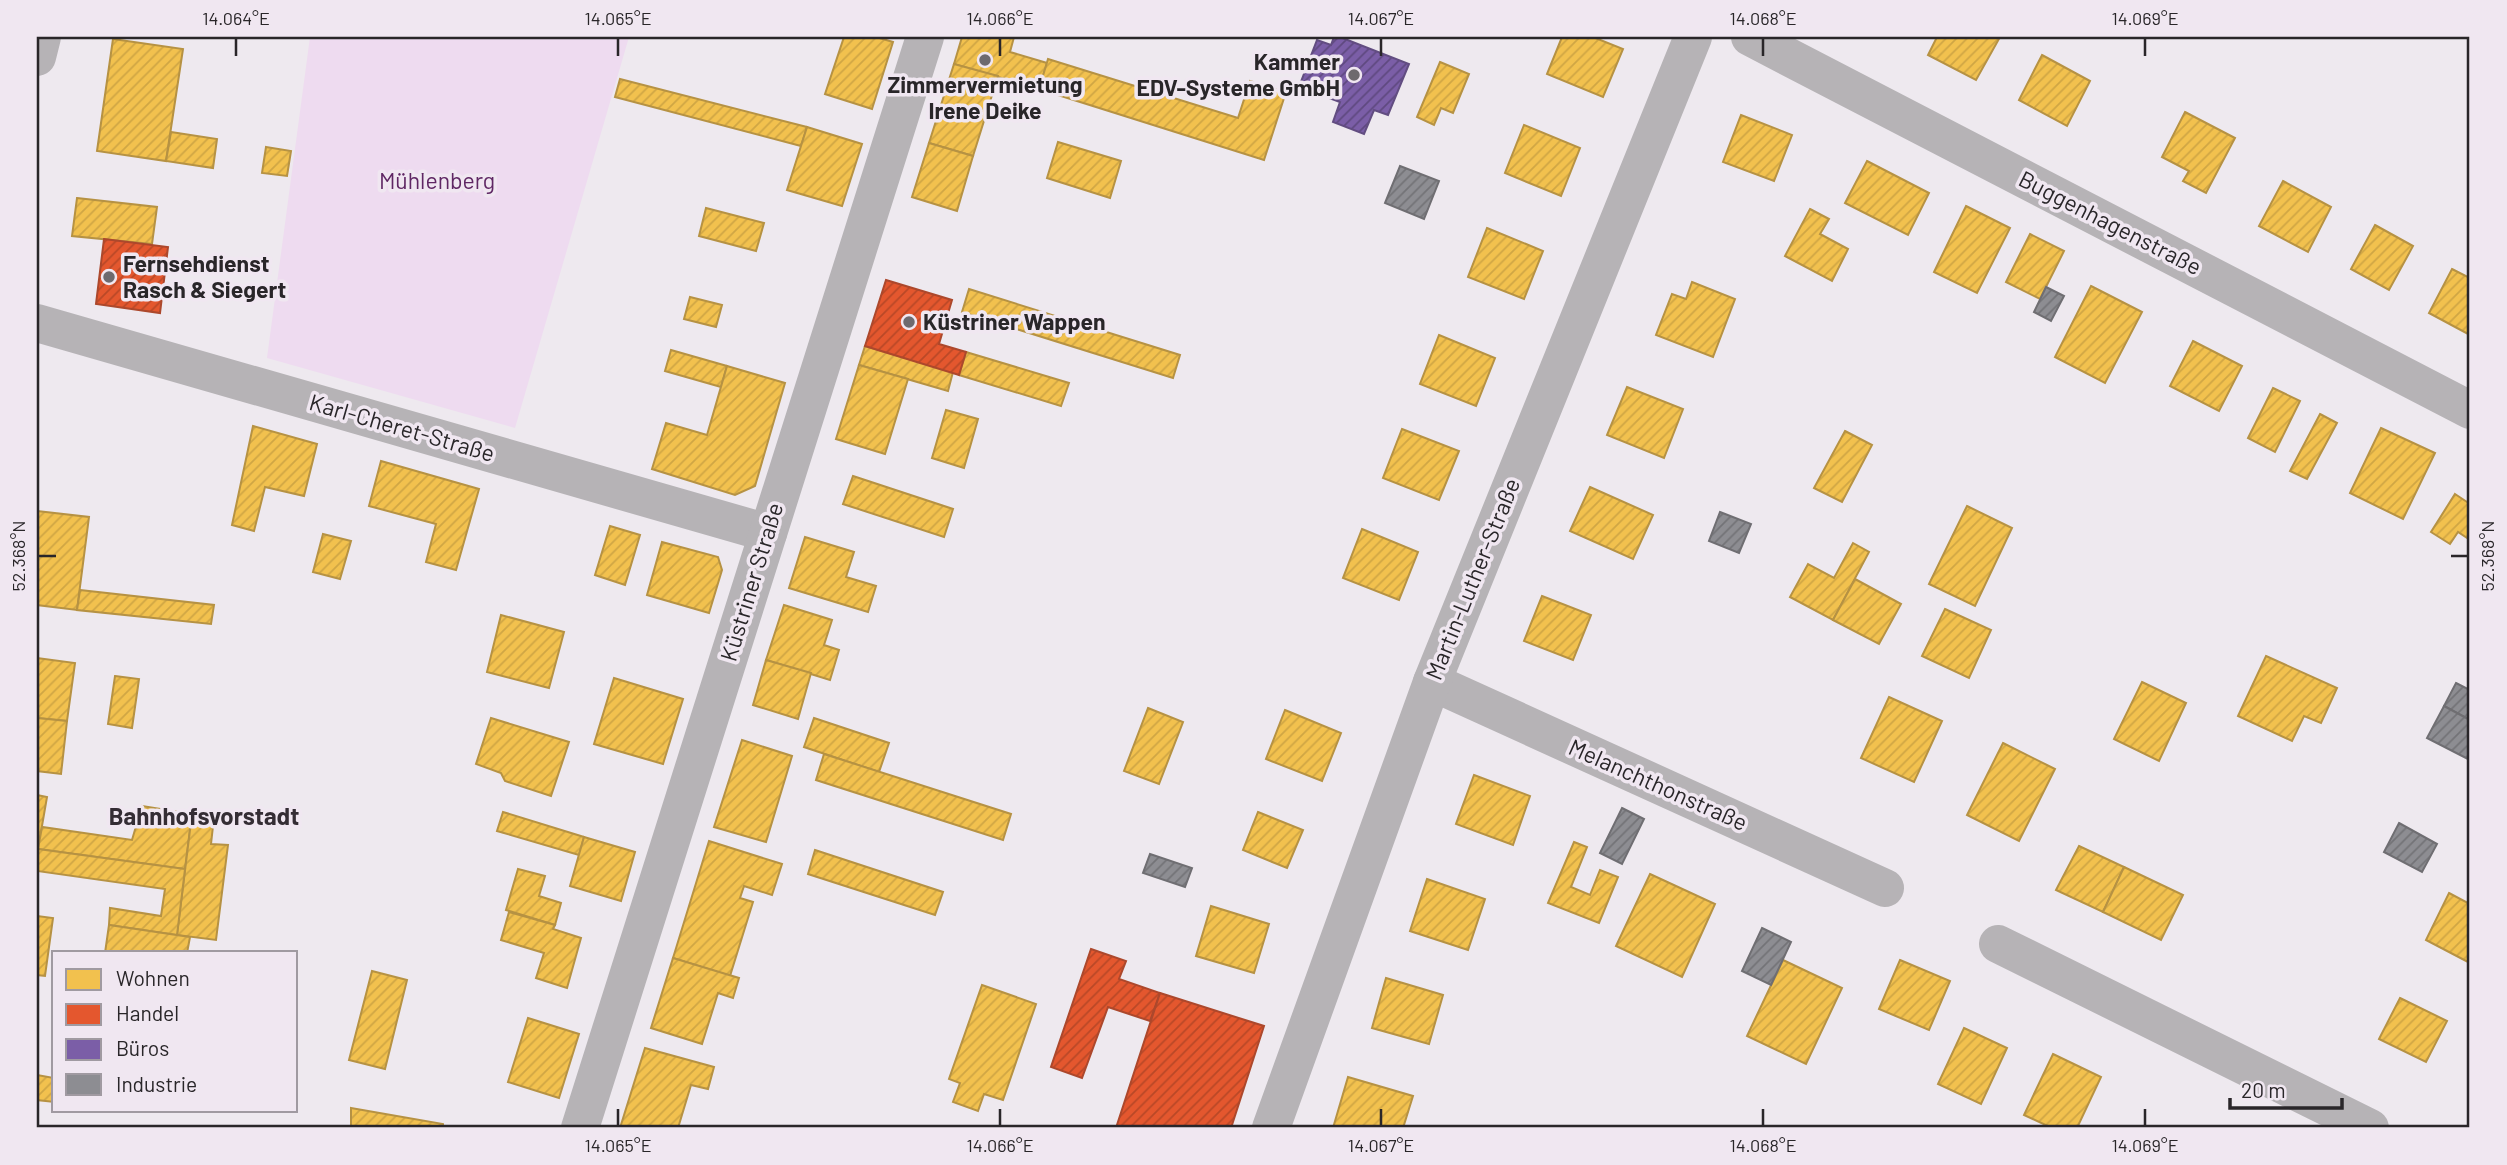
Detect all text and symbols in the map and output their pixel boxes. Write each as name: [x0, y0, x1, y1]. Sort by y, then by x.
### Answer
text: 14.064°E: [202, 7, 270, 29]
text: 14.065°E: [584, 7, 652, 29]
text: 14.066°E: [966, 7, 1034, 29]
text: 14.067°E: [1348, 7, 1414, 29]
text: 14.068°E: [1729, 7, 1797, 29]
text: 14.069°E: [2111, 7, 2179, 29]
place label: Kammer EDV-Systeme GmbH: [1137, 47, 1340, 101]
marker: Zimmervermietung Irene Deike: [977, 52, 993, 68]
marker: Kammer EDV-Systeme GmbH: [1346, 67, 1362, 83]
place label: Zimmervermietung Irene Deike: [887, 70, 1083, 124]
street label: Buggenhagenstraße: [2014, 164, 2207, 280]
park label: Mühlenberg: [379, 166, 495, 194]
place label: Fernsehdienst Rasch & Siegert: [123, 249, 286, 303]
marker: Fernsehdienst Rasch & Siegert: [101, 269, 117, 285]
place label: Küstriner Wappen: [923, 307, 1106, 335]
marker: Küstriner Wappen: [901, 314, 917, 330]
street label: Karl-Cheret-Straße: [306, 387, 498, 467]
street label: Martin-Luther-Straße: [1419, 474, 1525, 684]
street label: Küstriner Straße: [714, 499, 788, 664]
text: 52.368°N: [7, 521, 29, 591]
text: 52.368°N: [2476, 521, 2498, 591]
street label: Melanchthonstraße: [1565, 732, 1752, 836]
district label: Bahnhofsvorstadt: [109, 801, 299, 830]
legend: [52, 951, 298, 1112]
text: Wohnen: [116, 965, 190, 990]
text: Handel: [116, 1000, 179, 1025]
text: Büros: [116, 1035, 169, 1060]
scale bar: [2230, 1067, 2342, 1111]
text: Industrie: [116, 1071, 197, 1096]
text: 20 m: [2241, 1077, 2286, 1102]
text: 14.065°E: [584, 1134, 652, 1156]
text: 14.066°E: [966, 1134, 1034, 1156]
text: 14.067°E: [1348, 1134, 1414, 1156]
text: 14.068°E: [1729, 1134, 1797, 1156]
text: 14.069°E: [2111, 1134, 2179, 1156]

